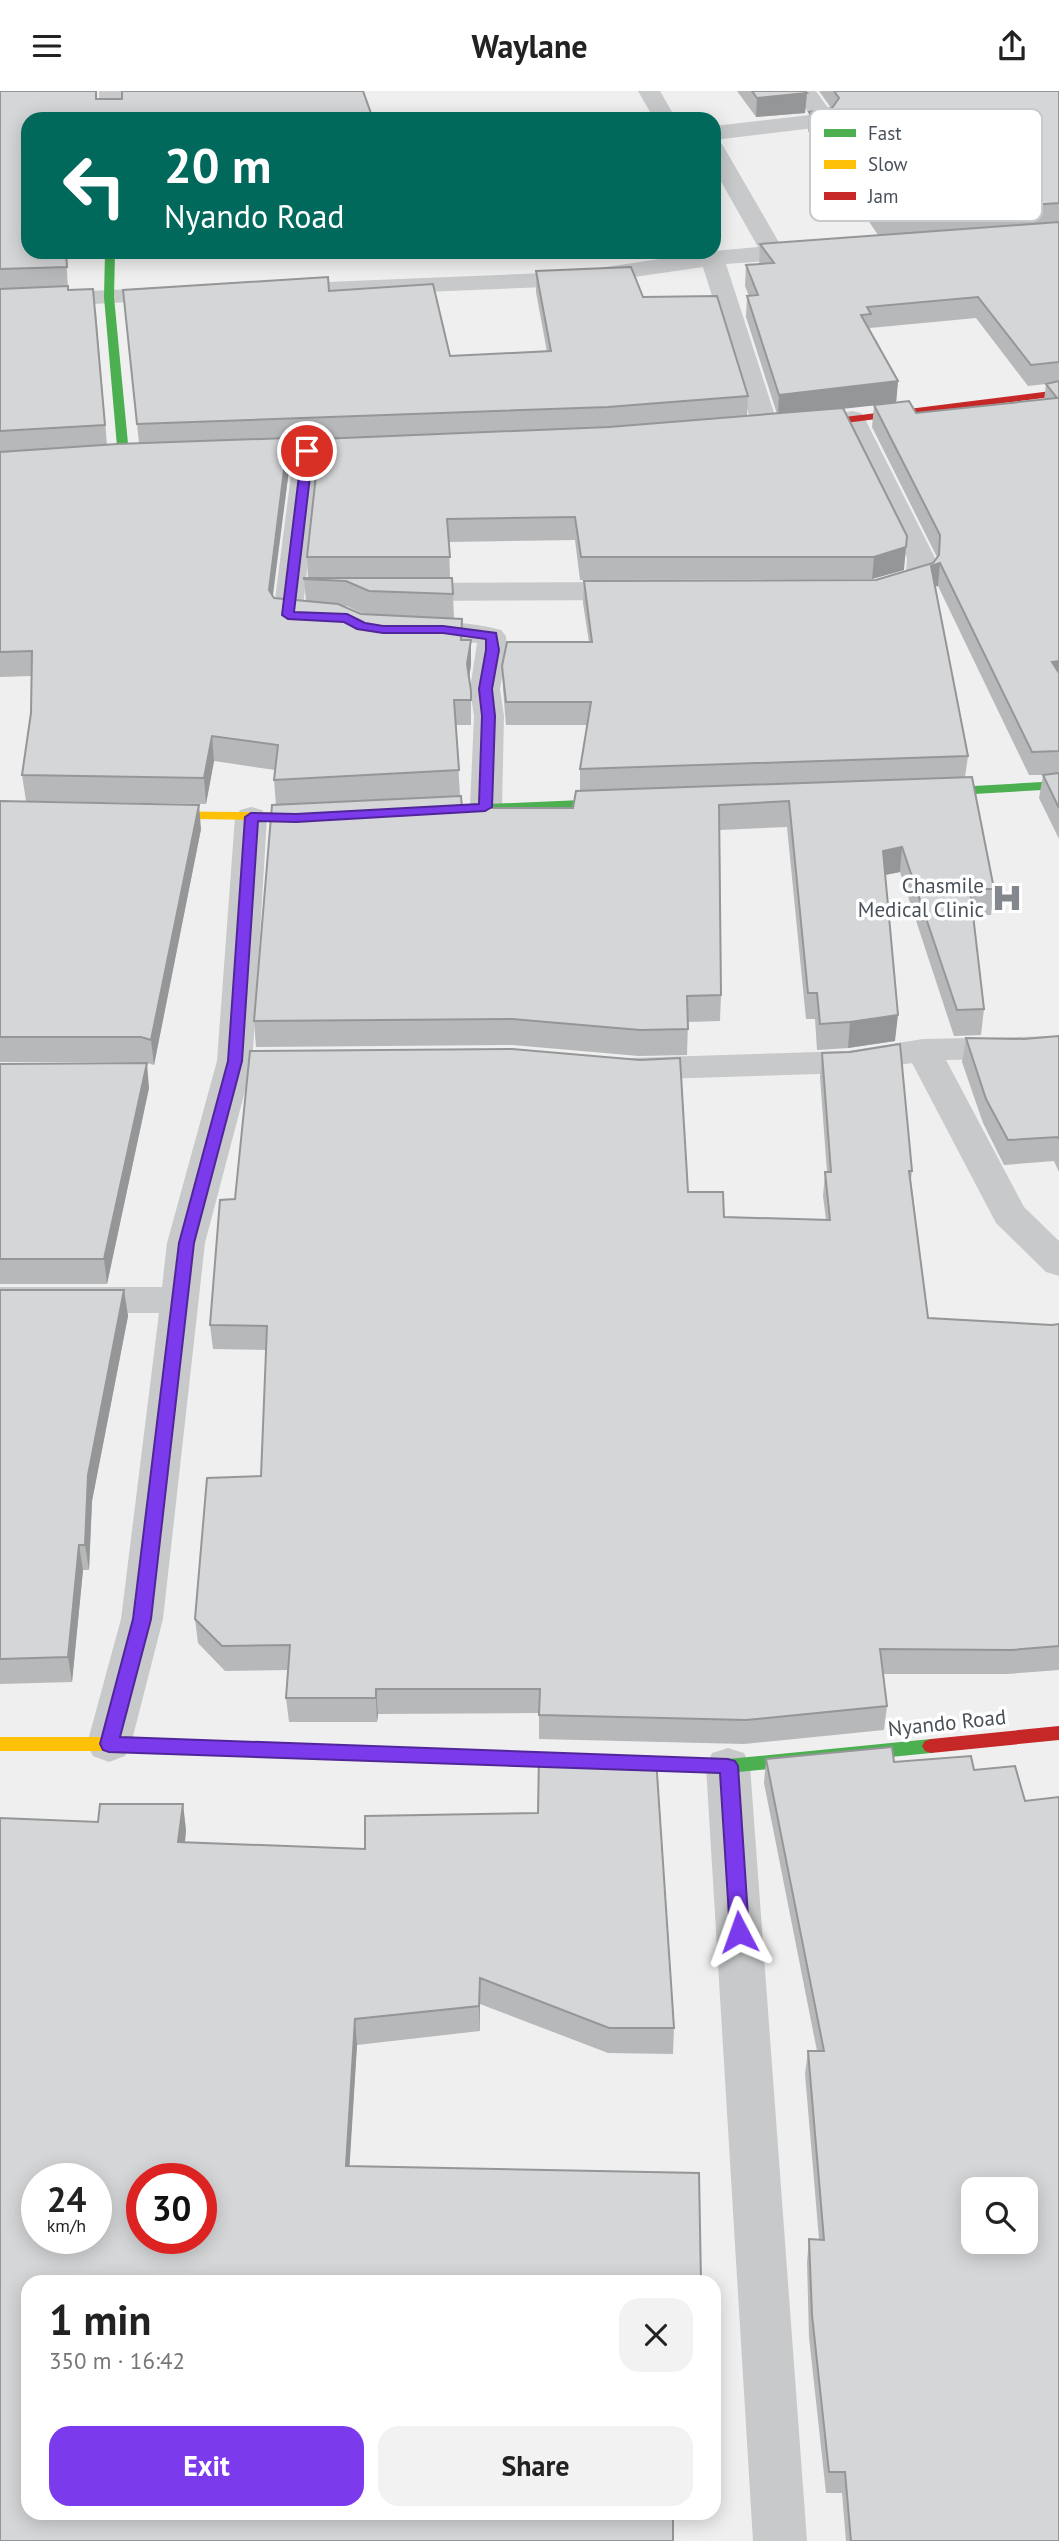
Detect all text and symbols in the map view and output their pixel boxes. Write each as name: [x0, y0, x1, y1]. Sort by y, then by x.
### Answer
text: Waylane: [471, 25, 588, 67]
icon: menu: [28, 27, 66, 65]
icon: share: [993, 27, 1031, 65]
legend: [810, 109, 1042, 221]
text: Fast: [868, 121, 902, 145]
text: 20 m: [164, 133, 271, 197]
icon: left: [49, 140, 140, 231]
text: Slow: [868, 152, 908, 176]
text: Jam: [867, 184, 898, 208]
text: Nyando Road: [164, 195, 344, 237]
pin: [277, 421, 337, 481]
icon: arrive: [288, 432, 326, 470]
place label: Chasmile Medical Clinic: [858, 872, 984, 923]
hospital icon: Chasmile Medical Clinic: [990, 881, 1024, 915]
street label: Nyando Road: [887, 1703, 1007, 1742]
position arrow: [702, 1895, 776, 1969]
speed limit sign: 30: [126, 2163, 217, 2254]
text: 24: [47, 2176, 86, 2222]
map controls: [961, 2177, 1038, 2254]
button: search: [961, 2177, 1038, 2254]
text: km/h: [47, 2214, 86, 2237]
text: 1 min: [49, 2292, 151, 2347]
button: close: [619, 2298, 693, 2372]
text: 350 m · 16:42: [49, 2346, 185, 2375]
button: Exit: [49, 2426, 364, 2506]
button: Share: [378, 2426, 693, 2506]

